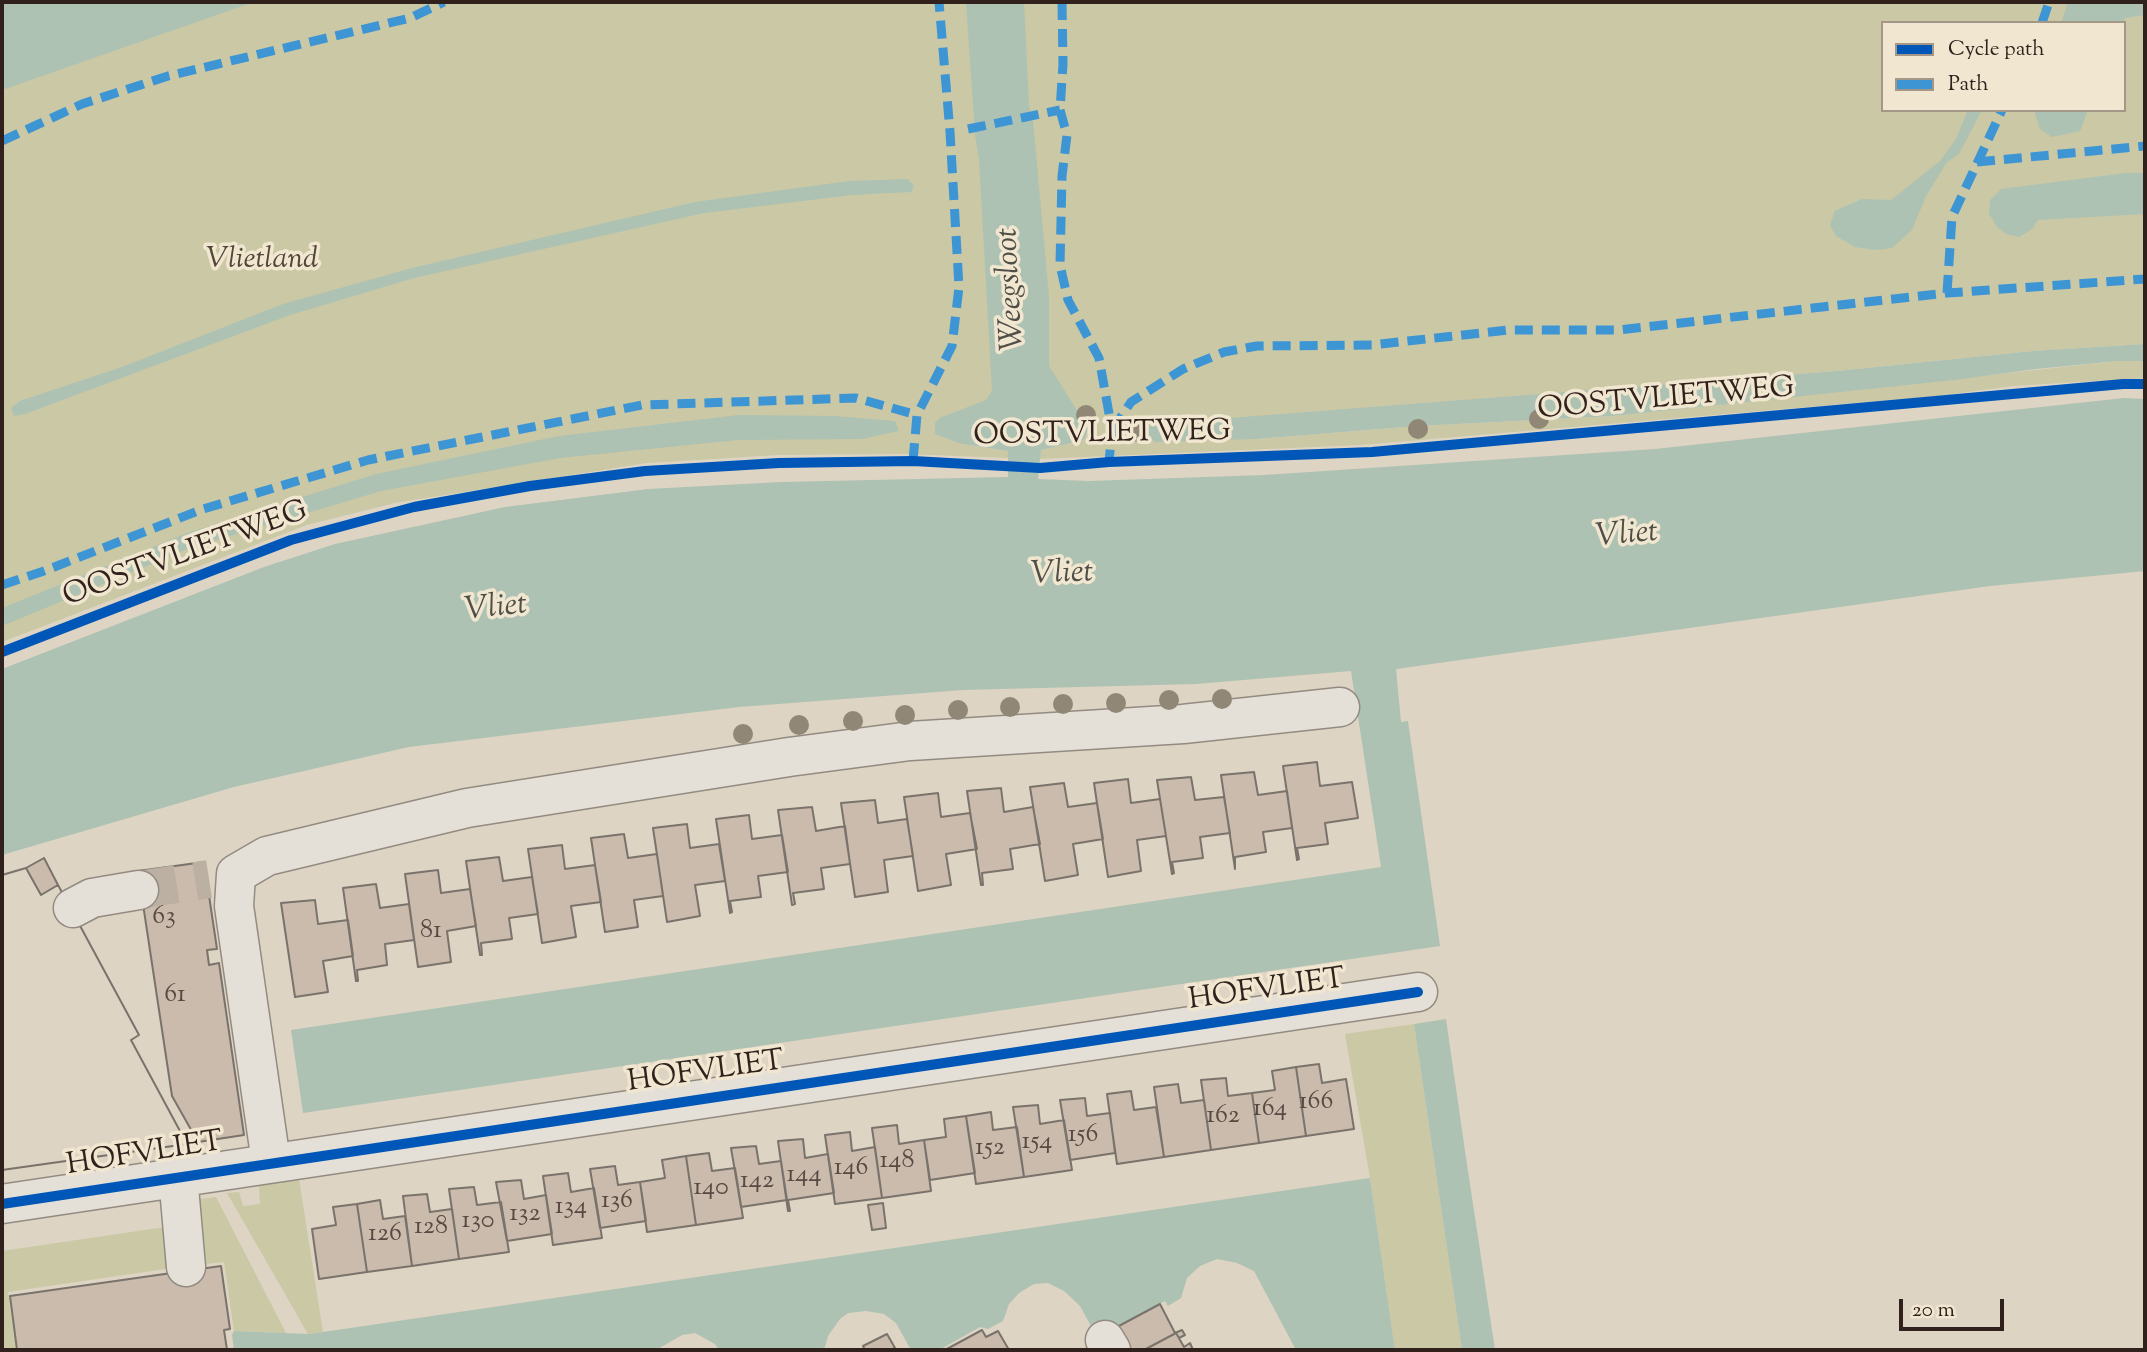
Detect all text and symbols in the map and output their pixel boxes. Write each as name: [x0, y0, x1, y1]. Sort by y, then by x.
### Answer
legend: [1881, 21, 2126, 112]
text: Cycle path: [1948, 35, 2045, 65]
text: Path: [1948, 70, 1989, 100]
water label: Weegsloot: [991, 226, 1035, 352]
park label: Vlietland: [206, 244, 318, 280]
street label: OOSTVLIETWEG: [1536, 372, 1796, 430]
street label: OOSTVLIETWEG: [973, 416, 1231, 456]
street label: OOSTVLIETWEG: [59, 495, 313, 617]
water label: Vliet: [1594, 515, 1660, 559]
water label: Vliet: [1030, 556, 1094, 596]
water label: Vliet: [463, 588, 529, 632]
house number: 63: [152, 903, 176, 935]
house number: 81: [420, 917, 442, 949]
street label: HOFVLIET: [1187, 963, 1347, 1021]
house number: 61: [164, 981, 186, 1013]
street label: HOFVLIET: [626, 1045, 786, 1103]
house number: 166: [1299, 1088, 1333, 1120]
house number: 164: [1253, 1095, 1287, 1127]
house number: 162: [1206, 1102, 1240, 1134]
house number: 156: [1068, 1121, 1098, 1153]
street label: HOFVLIET: [65, 1126, 225, 1186]
house number: 154: [1022, 1128, 1052, 1160]
house number: 152: [975, 1134, 1005, 1166]
house number: 148: [880, 1147, 914, 1179]
house number: 146: [834, 1154, 868, 1186]
house number: 144: [786, 1161, 822, 1193]
house number: 142: [740, 1167, 774, 1199]
house number: 140: [693, 1174, 729, 1206]
house number: 136: [601, 1187, 633, 1219]
house number: 134: [555, 1193, 587, 1225]
house number: 132: [509, 1200, 541, 1232]
house number: 130: [462, 1207, 494, 1239]
house number: 128: [414, 1213, 448, 1245]
house number: 126: [368, 1220, 402, 1252]
scale bar: [1902, 1286, 2007, 1330]
text: 20 m: [1912, 1296, 1955, 1326]

